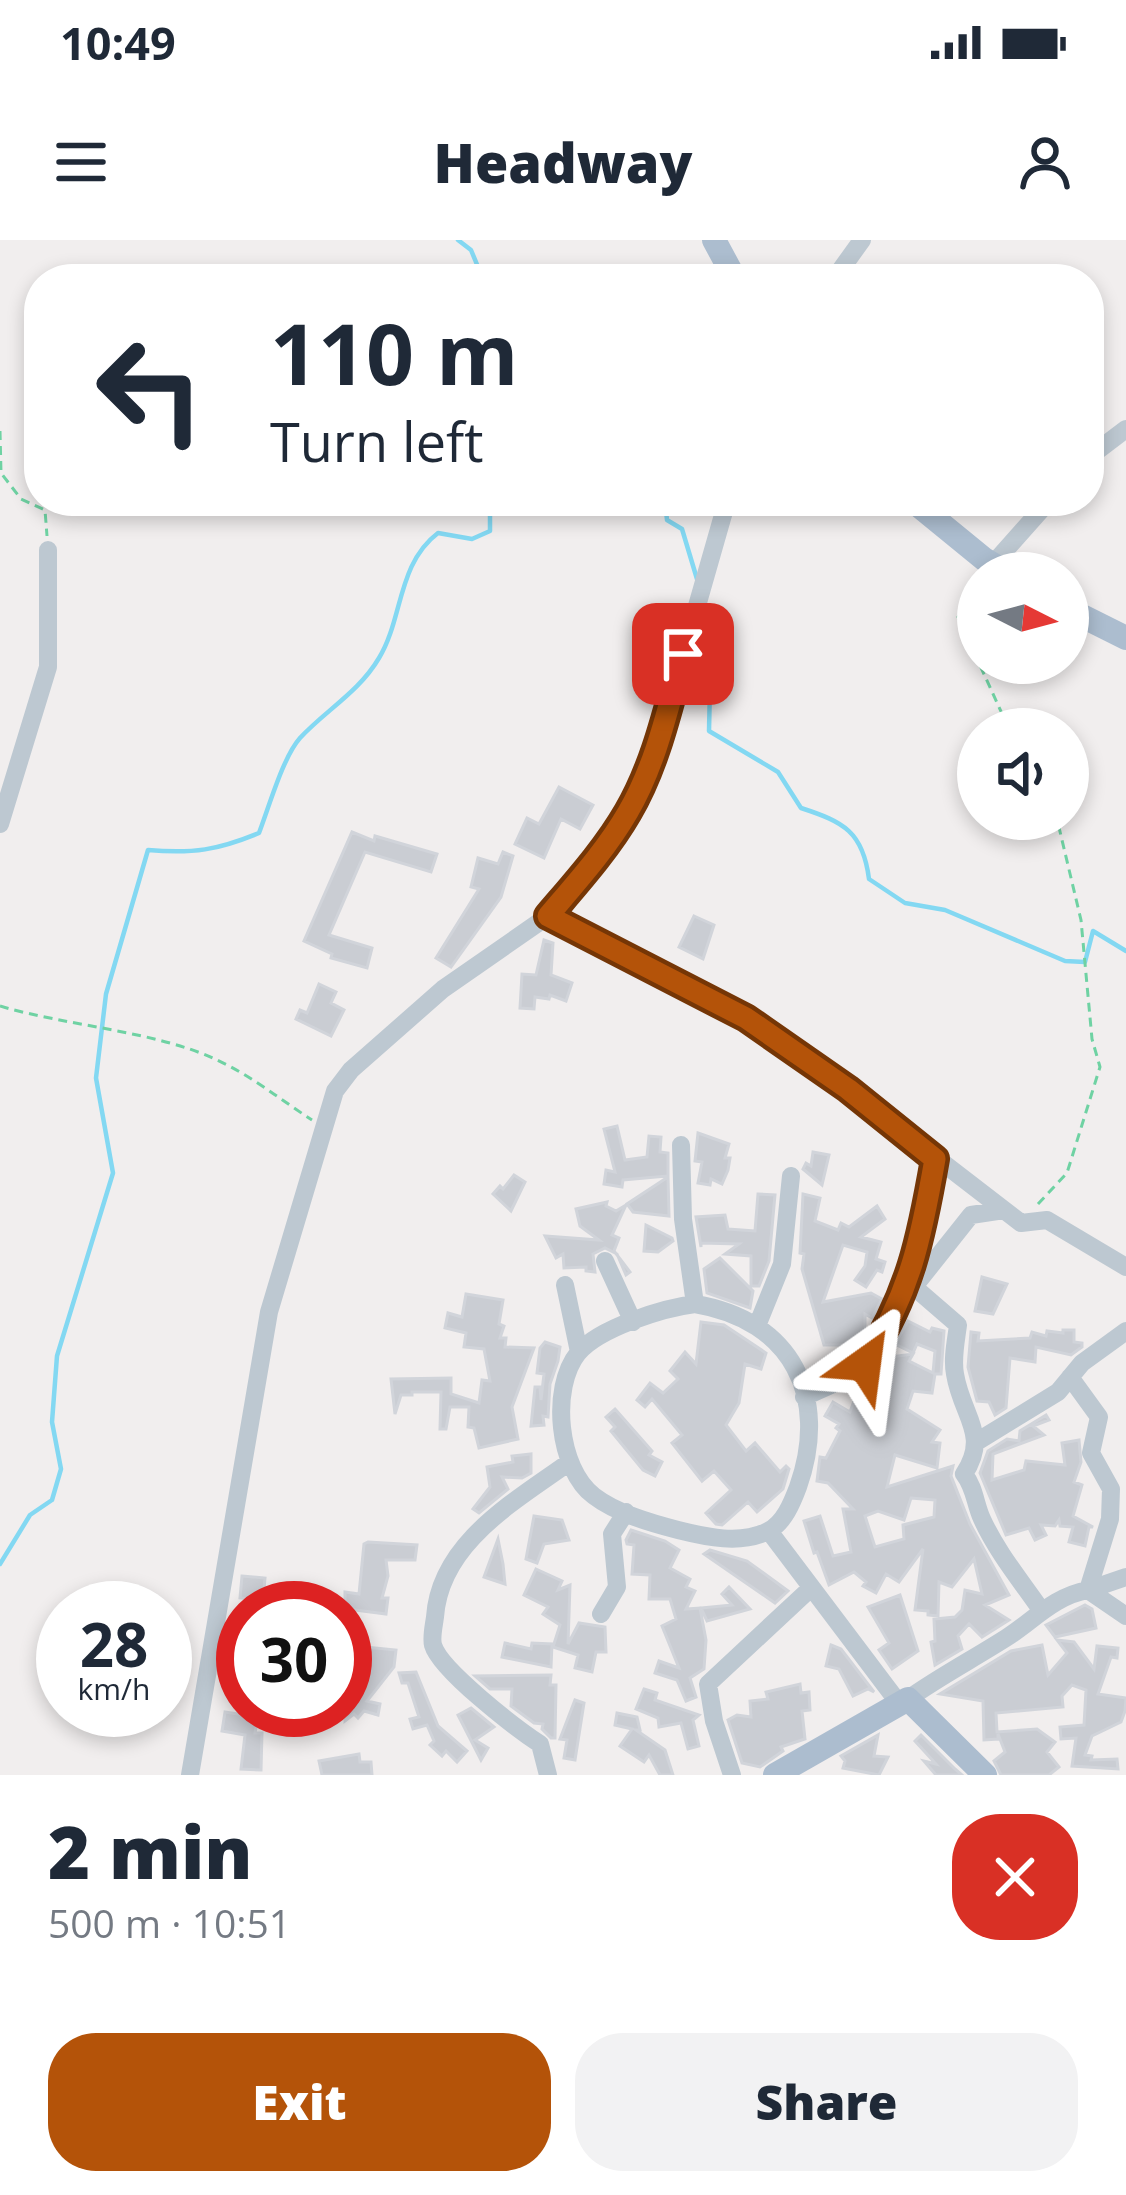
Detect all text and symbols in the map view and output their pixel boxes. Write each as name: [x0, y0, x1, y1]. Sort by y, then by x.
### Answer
text: 10:49: [60, 12, 176, 73]
text: Headway: [434, 125, 692, 199]
icon: menu: [48, 129, 114, 195]
icon: person: [1012, 129, 1078, 195]
text: 110 m: [270, 295, 518, 410]
icon: left: [72, 312, 228, 468]
text: Turn left: [270, 404, 483, 478]
north arrow: [957, 552, 1089, 684]
map controls: [957, 552, 1089, 840]
pin: [632, 603, 734, 705]
icon: arrive: [650, 621, 716, 687]
button: sound: [957, 708, 1089, 840]
position arrow: [802, 1301, 928, 1427]
speed limit sign: 30: [216, 1581, 372, 1737]
text: 28: [80, 1603, 148, 1685]
text: km/h: [78, 1668, 150, 1709]
text: 2 min: [48, 1802, 253, 1900]
button: close: [952, 1814, 1078, 1940]
text: 500 m · 10:51: [48, 1896, 291, 1949]
button: Exit: [48, 2033, 551, 2171]
button: Share: [575, 2033, 1078, 2171]

